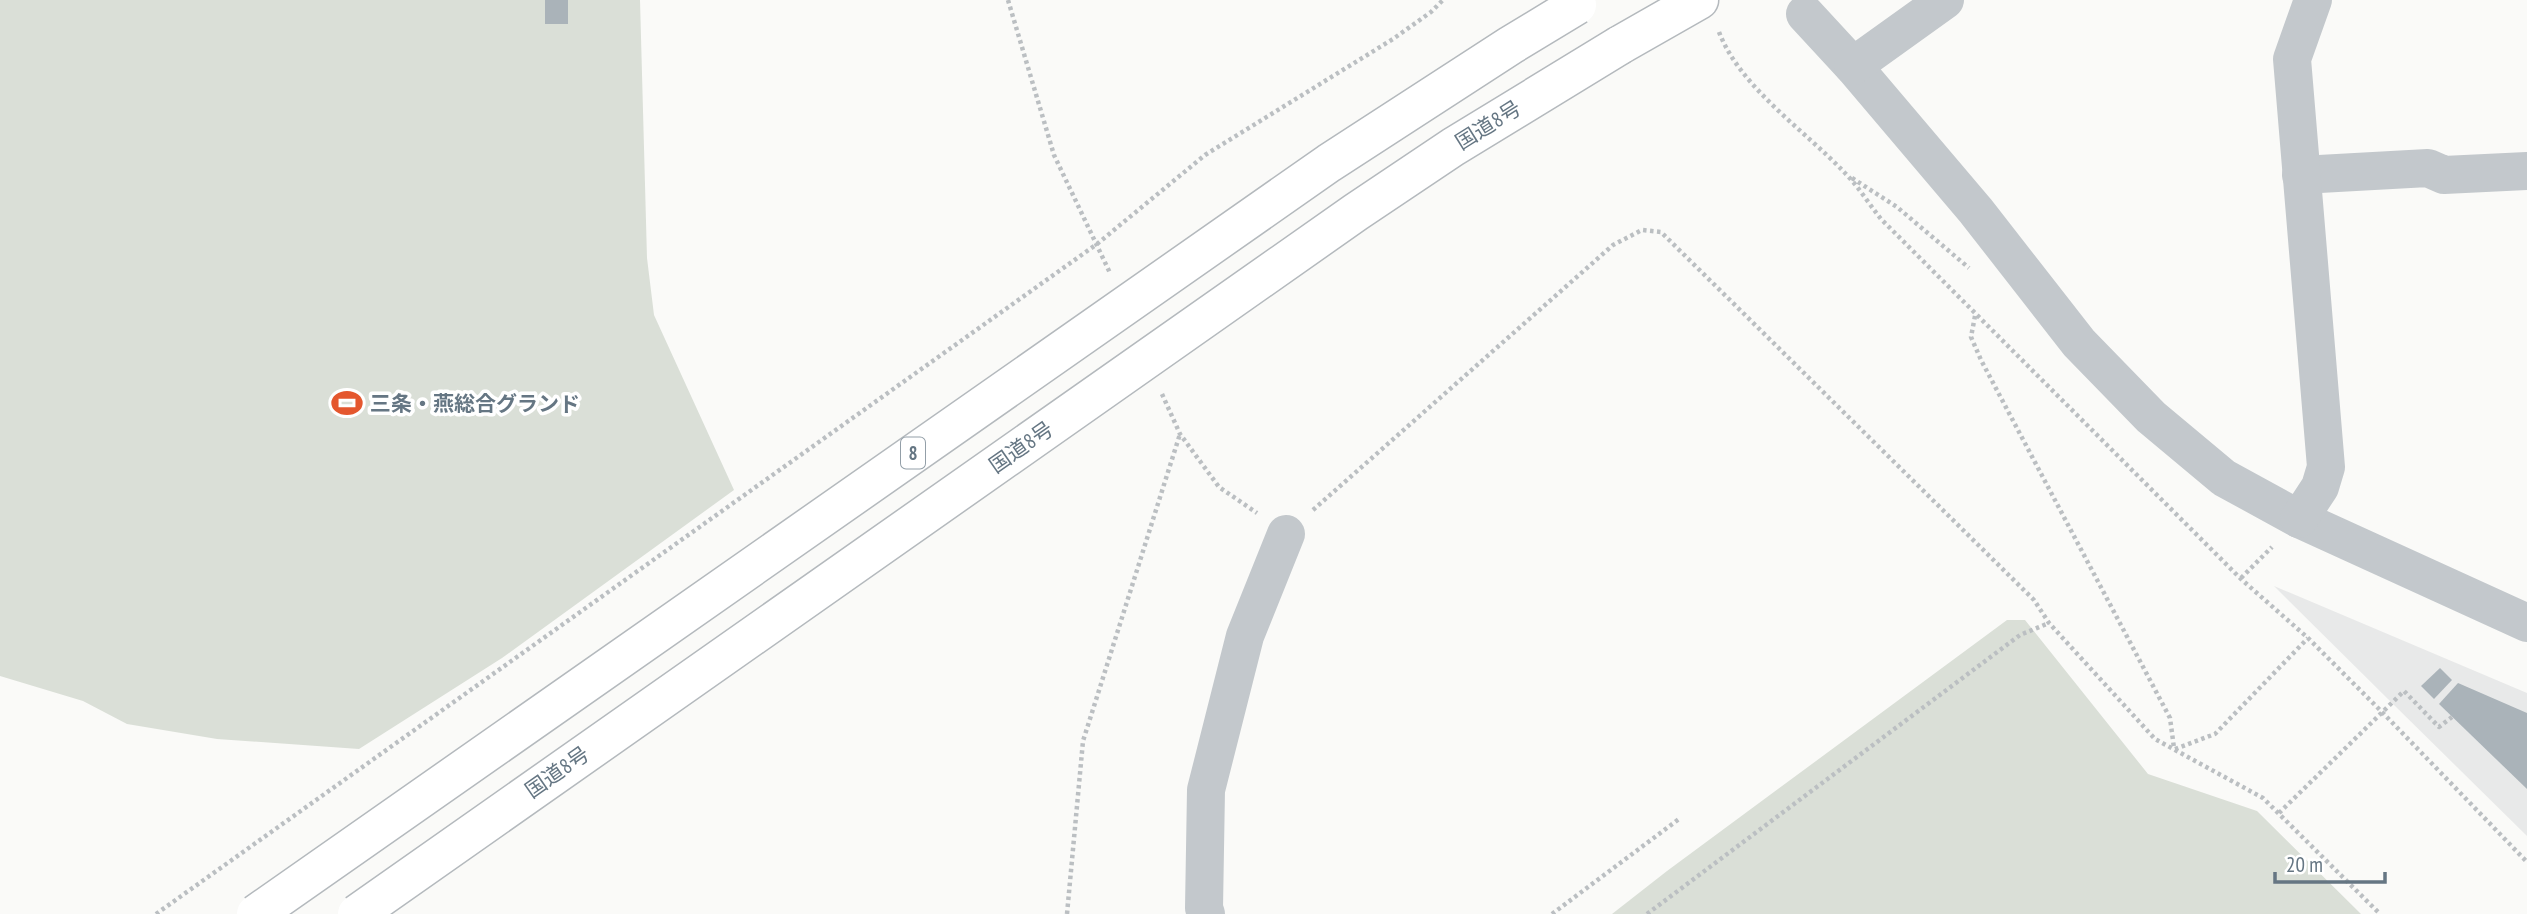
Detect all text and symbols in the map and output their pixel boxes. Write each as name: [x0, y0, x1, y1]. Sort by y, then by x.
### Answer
street label: 国道8号: [1450, 94, 1526, 156]
sports icon: 三条・燕総合グランド: [330, 386, 364, 420]
place label: 三条・燕総合グランド: [370, 390, 580, 417]
street label: 国道8号: [984, 415, 1058, 479]
road number: 8: [901, 437, 925, 468]
street label: 国道8号: [520, 740, 594, 804]
scale bar: [2275, 841, 2385, 885]
text: 20 m: [2286, 851, 2323, 878]

